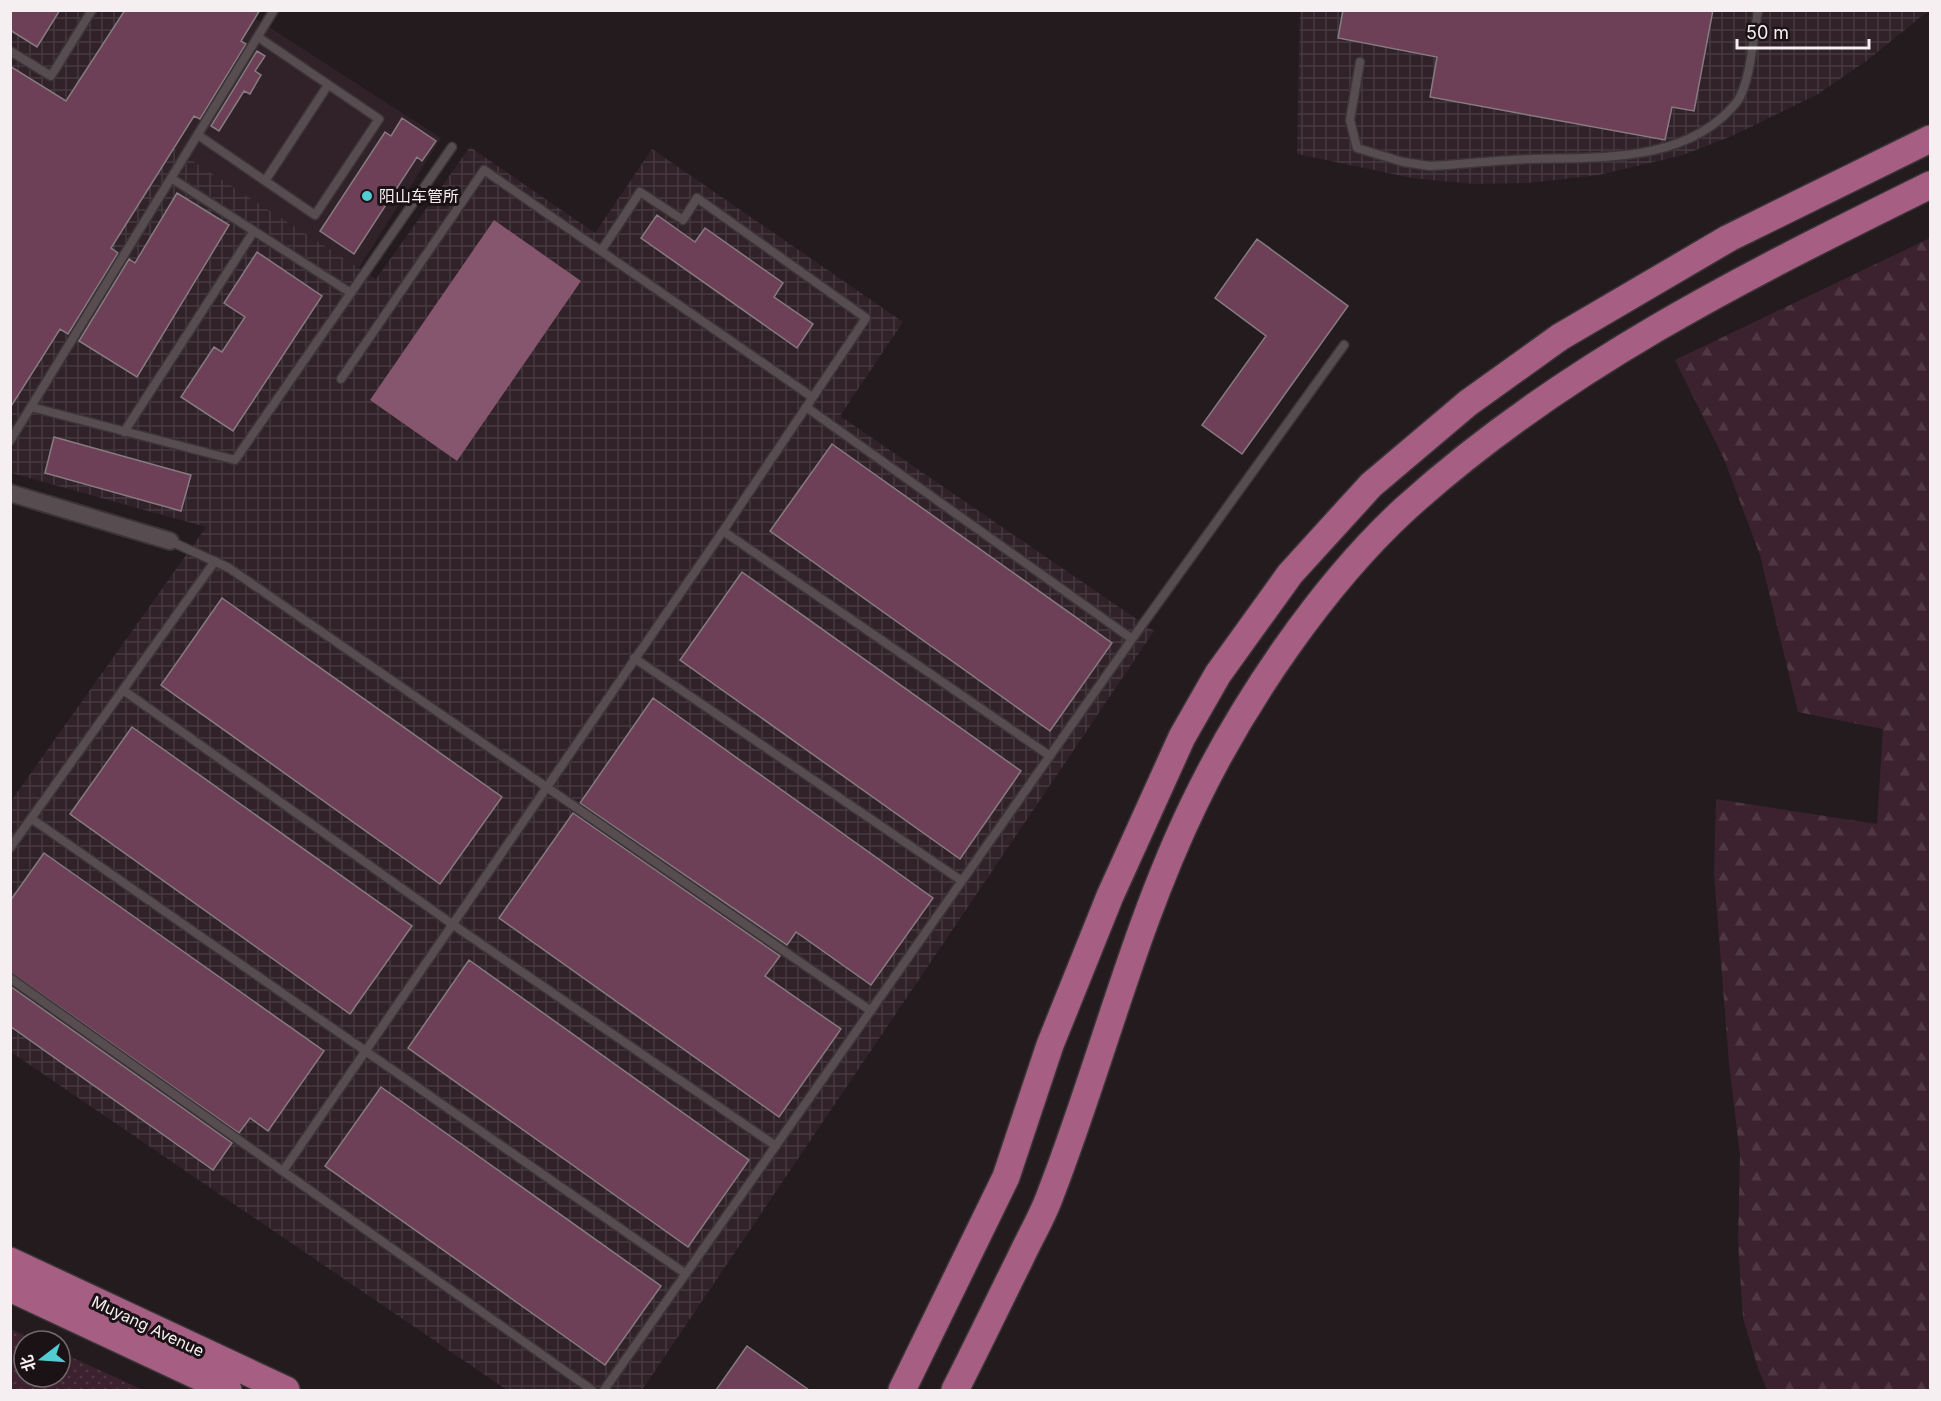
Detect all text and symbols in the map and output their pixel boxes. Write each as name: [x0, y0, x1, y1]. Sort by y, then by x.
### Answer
scale bar: [1737, 12, 1869, 50]
text: 50 m: [1746, 22, 1789, 43]
place label: 阳山车管所: [379, 186, 459, 206]
marker: 阳山车管所: [360, 189, 374, 203]
street label: Muyang Avenue: [89, 1291, 207, 1361]
north arrow: [12, 1329, 72, 1389]
text: 北: [16, 1353, 40, 1374]

